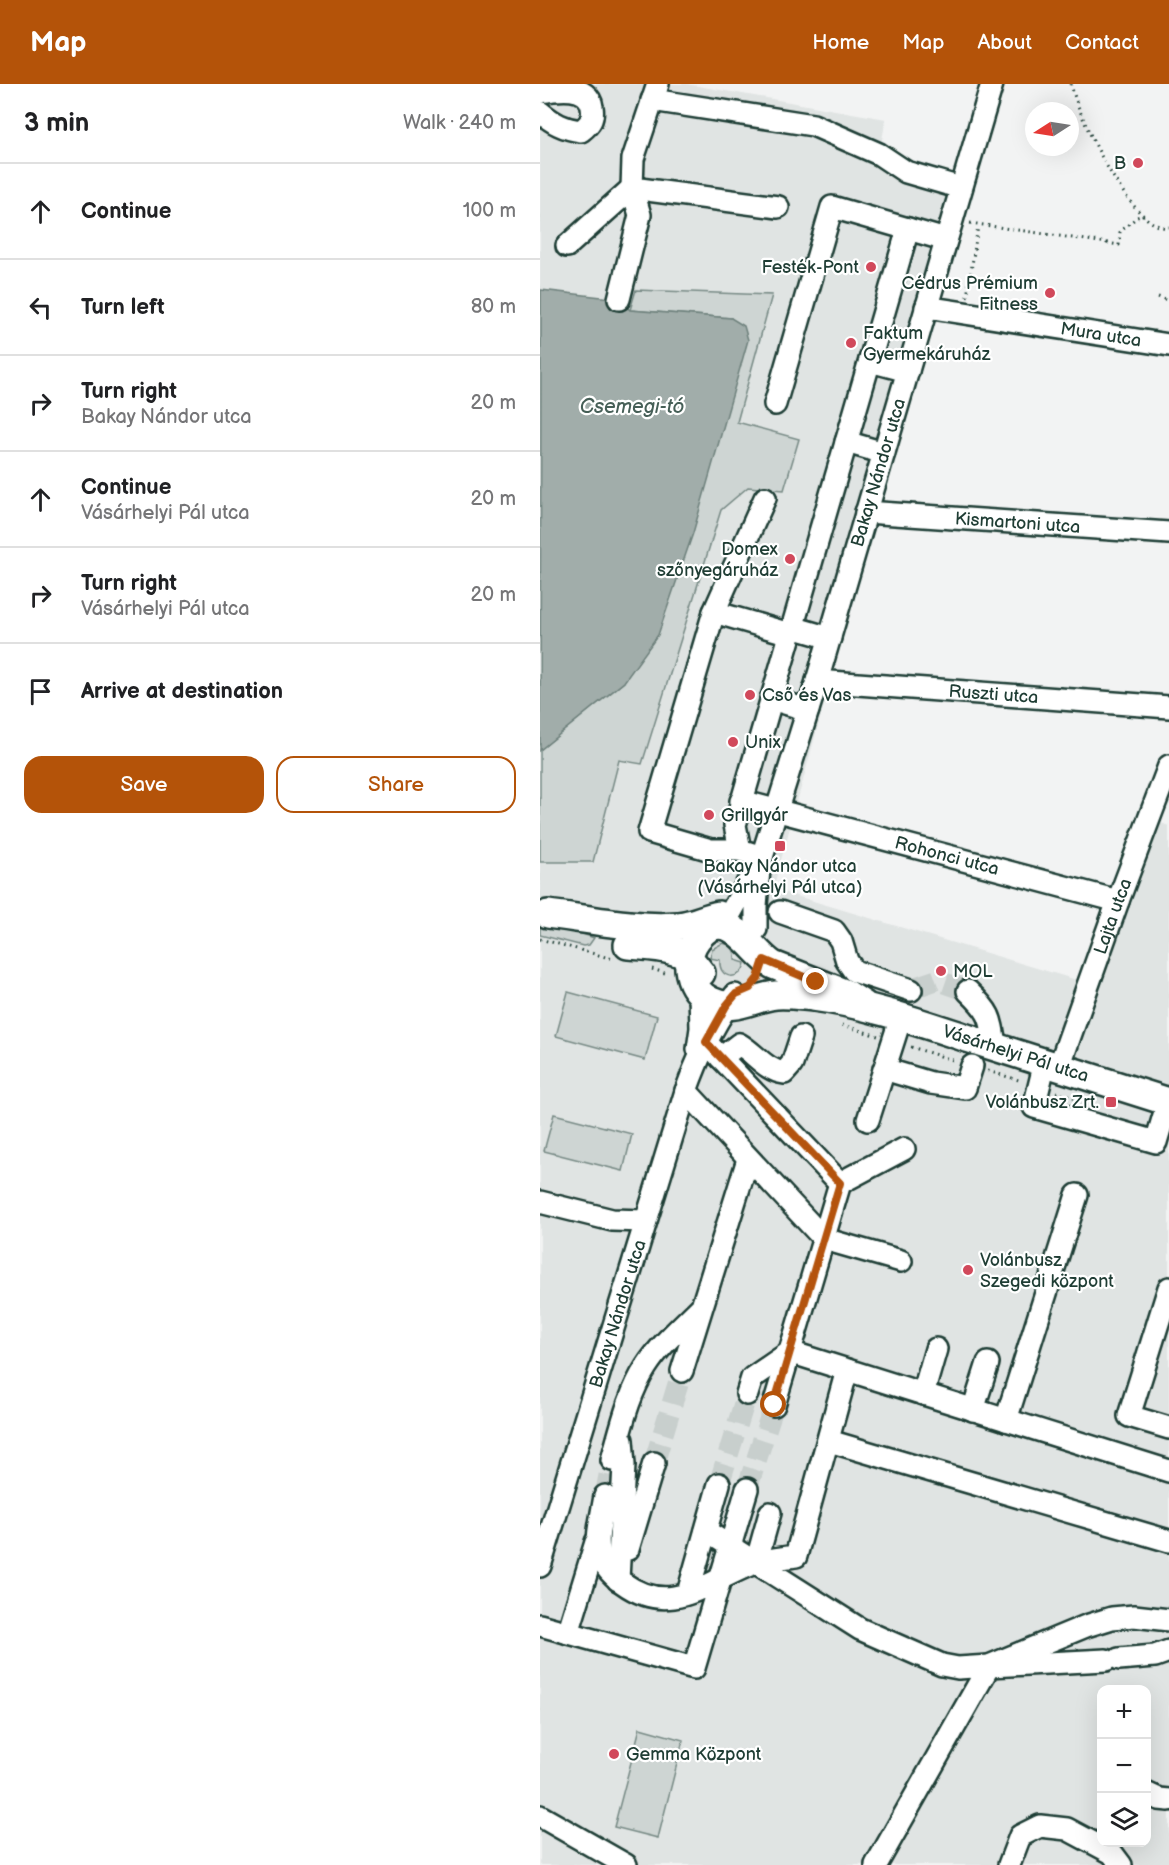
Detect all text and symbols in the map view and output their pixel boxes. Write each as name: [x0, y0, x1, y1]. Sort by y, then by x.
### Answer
text: Map: [30, 26, 86, 59]
text: Home: [812, 30, 869, 55]
text: Map: [902, 30, 944, 55]
text: About: [977, 30, 1032, 55]
text: Contact: [1065, 30, 1139, 55]
north arrow: [1025, 102, 1079, 156]
text: 3 min: [24, 108, 89, 139]
text: Walk · 240 m: [403, 111, 516, 135]
place label: B: [1114, 153, 1126, 174]
marker: B: [1131, 156, 1145, 170]
icon: ahead: [24, 195, 57, 228]
text: Continue: [81, 198, 171, 225]
text: 100 m: [463, 199, 516, 223]
place label: Festék-Pont: [761, 257, 859, 278]
marker: Festék-Pont: [864, 260, 878, 274]
place label: Cédrus Prémium Fitness: [901, 273, 1038, 315]
marker: Cédrus Prémium Fitness: [1043, 286, 1057, 300]
icon: left: [24, 291, 57, 324]
text: Turn left: [81, 294, 165, 321]
text: 80 m: [471, 295, 516, 319]
street label: Mura utca: [1059, 318, 1143, 352]
place label: Faktum Gyermekáruház: [863, 323, 991, 365]
marker: Faktum Gyermekáruház: [844, 336, 858, 350]
text: Turn right: [81, 378, 177, 405]
icon: right: [24, 387, 57, 420]
text: 20 m: [471, 391, 516, 415]
water label: Csemegi-tó: [580, 395, 684, 419]
street label: Bakay Nándor utca: [847, 396, 910, 549]
text: Bakay Nándor utca: [81, 405, 252, 429]
text: Continue: [81, 474, 171, 501]
icon: ahead: [24, 483, 57, 516]
text: 20 m: [471, 487, 516, 511]
text: Vásárhelyi Pál utca: [81, 501, 250, 525]
street label: Kismartoni utca: [954, 508, 1081, 538]
place label: Domex szőnyegáruház: [657, 539, 779, 581]
marker: Domex szőnyegáruház: [783, 552, 797, 566]
text: Turn right: [81, 570, 177, 597]
icon: right: [24, 579, 57, 612]
text: 20 m: [471, 583, 516, 607]
text: Vásárhelyi Pál utca: [81, 597, 250, 621]
icon: arrive: [24, 675, 57, 708]
text: Arrive at destination: [81, 678, 283, 705]
street label: Ruszti utca: [948, 681, 1039, 708]
place label: Cső és Vas: [762, 685, 852, 706]
marker: Cső és Vas: [743, 688, 757, 702]
place label: Unix: [745, 732, 782, 753]
marker: Unix: [726, 735, 740, 749]
button: Save: [24, 756, 264, 813]
button: Share: [276, 756, 516, 813]
place label: Grillgyár: [721, 805, 788, 826]
marker: Grillgyár: [702, 808, 716, 822]
street label: Rohonci utca: [892, 832, 1001, 880]
marker: Bakay Nándor utca (Vásárhelyi Pál utca): [773, 839, 787, 853]
place label: Bakay Nándor utca (Vásárhelyi Pál utca): [698, 856, 862, 898]
street label: Lajta utca: [1090, 876, 1137, 957]
place label: MOL: [953, 961, 993, 982]
marker: MOL: [934, 964, 948, 978]
route end: [802, 968, 828, 994]
street label: Vásárhelyi Pál utca: [940, 1021, 1091, 1087]
place label: Volánbusz Zrt.: [986, 1092, 1099, 1113]
marker: Volánbusz Zrt.: [1104, 1095, 1118, 1109]
street label: Bakay Nándor utca: [585, 1237, 651, 1390]
place label: Volánbusz Szegedi központ: [980, 1250, 1114, 1292]
marker: Volánbusz Szegedi központ: [961, 1263, 975, 1277]
route start: [760, 1391, 786, 1417]
map controls: [1097, 1685, 1151, 1847]
button: +: [1097, 1685, 1151, 1739]
button: −: [1097, 1739, 1151, 1793]
place label: Gemma Központ: [626, 1744, 762, 1765]
marker: Gemma Központ: [607, 1747, 621, 1761]
button: layers: [1097, 1793, 1151, 1847]

